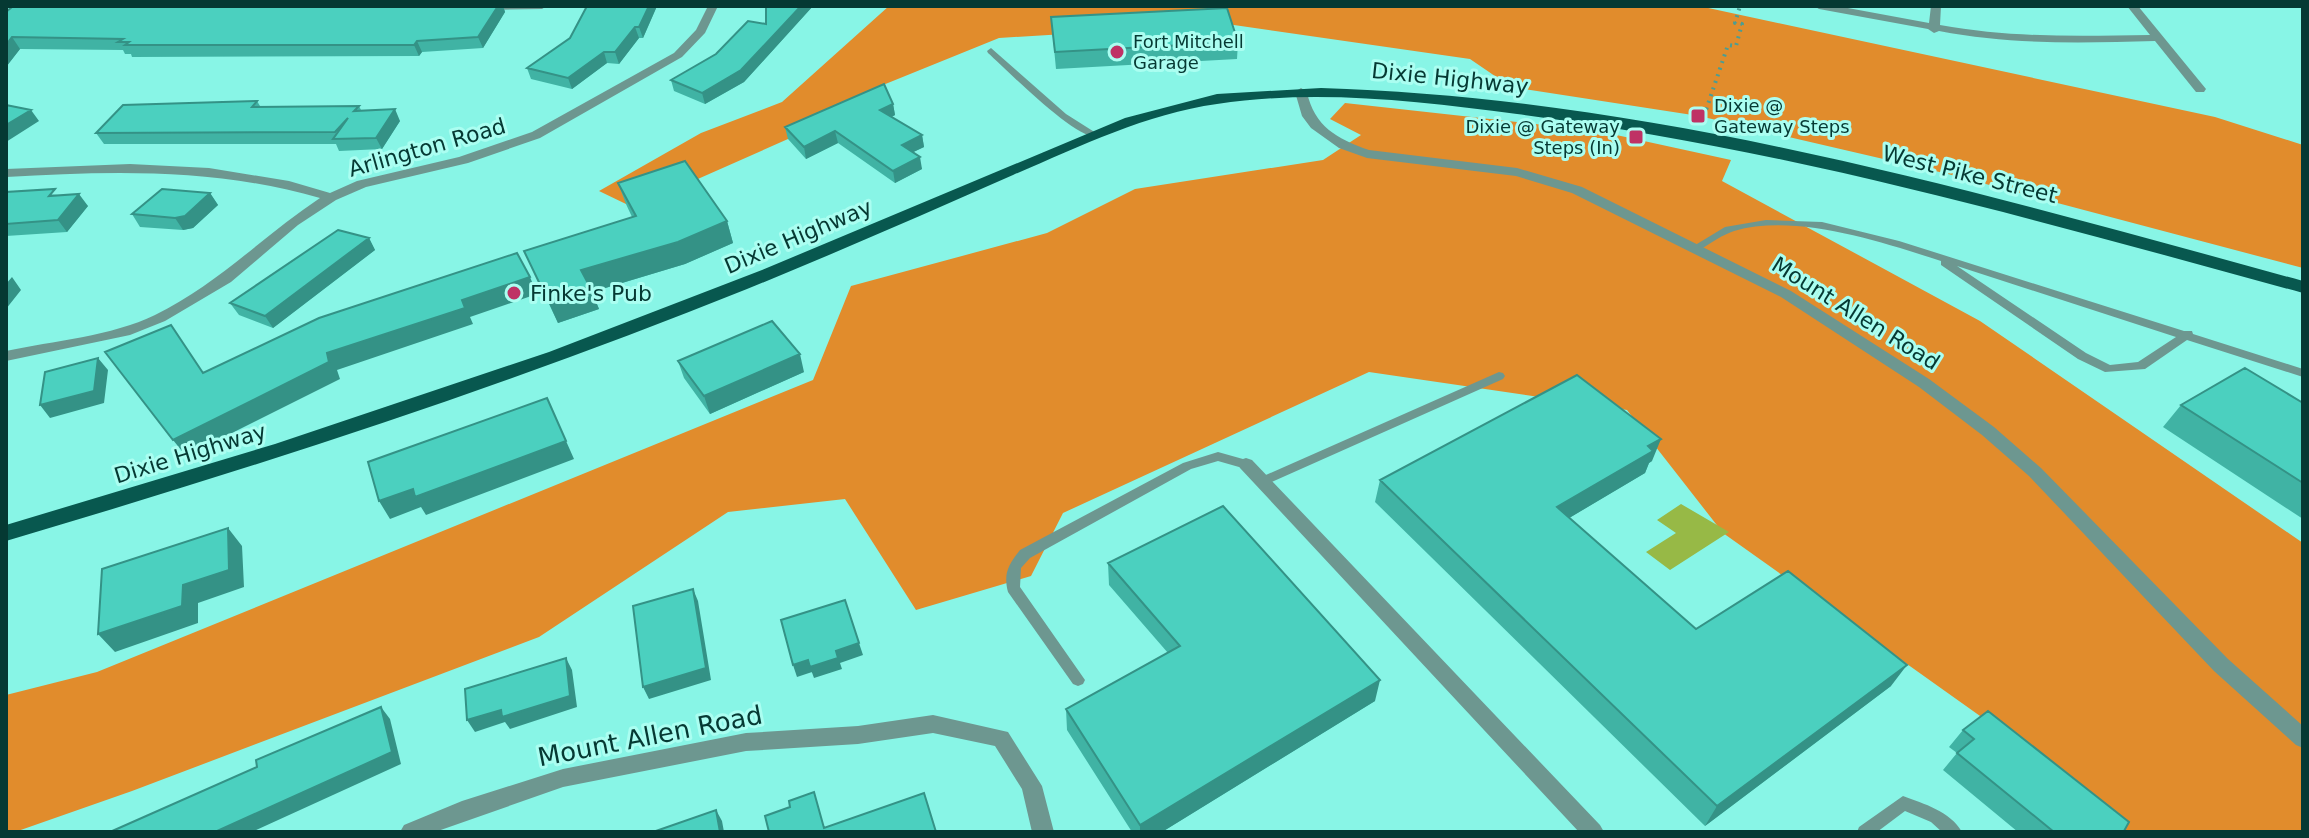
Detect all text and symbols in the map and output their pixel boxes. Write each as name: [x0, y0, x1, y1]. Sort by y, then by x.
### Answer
place label: Fort Mitchell Garage: [1133, 31, 1244, 73]
marker: Fort Mitchell Garage: [1108, 43, 1126, 61]
street label: Dixie Highway: [1370, 58, 1530, 99]
place label: Dixie @ Gateway Steps: [1714, 95, 1850, 137]
marker: Dixie @ Gateway Steps: [1689, 107, 1707, 125]
street label: Arlington Road: [346, 113, 509, 182]
place label: Dixie @ Gateway Steps (In): [1465, 116, 1620, 158]
marker: Dixie @ Gateway Steps (In): [1627, 128, 1645, 146]
street label: West Pike Street: [1880, 141, 2060, 208]
street label: Dixie Highway: [721, 194, 876, 279]
street label: Mount Allen Road: [1767, 252, 1944, 375]
place label: Finke's Pub: [530, 281, 652, 306]
marker: Finke's Pub: [505, 284, 523, 302]
street label: Dixie Highway: [111, 418, 269, 488]
street label: Mount Allen Road: [535, 700, 765, 772]

